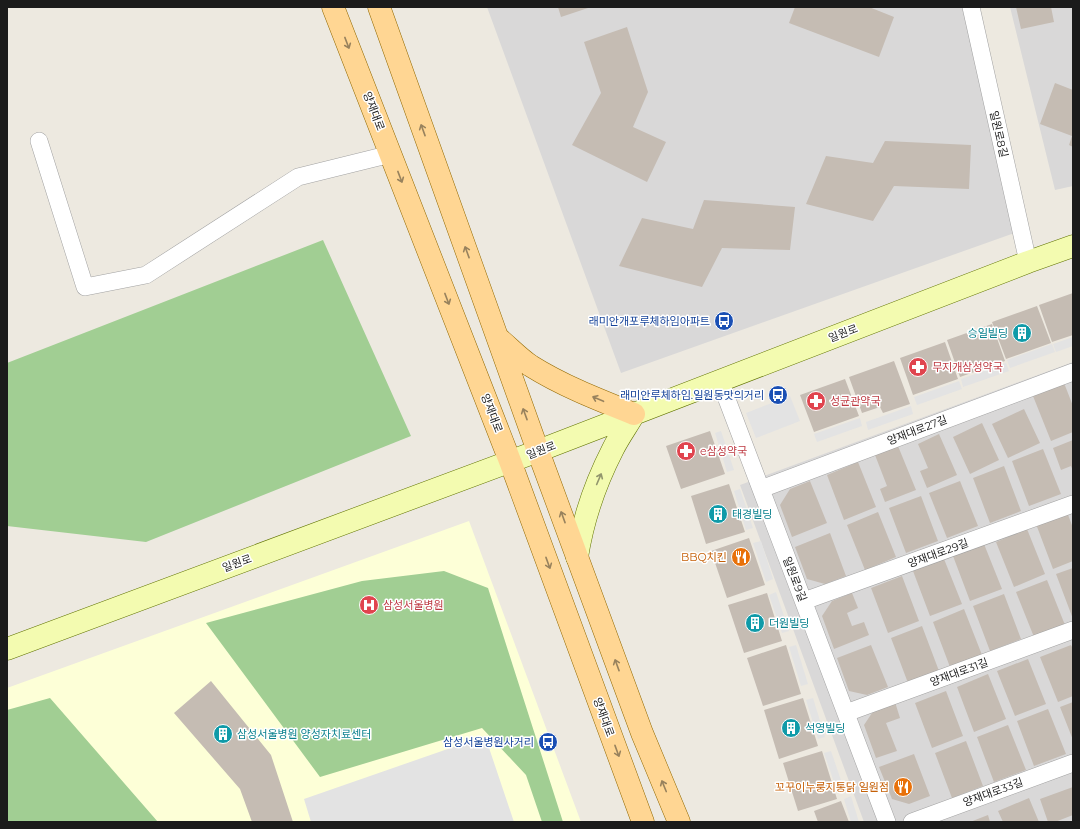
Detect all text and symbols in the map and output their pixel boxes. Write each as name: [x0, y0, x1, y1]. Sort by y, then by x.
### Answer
one-way arrow: [344, 37, 352, 49]
street label: 양재대로: [360, 90, 388, 132]
street label: 일원로8길: [987, 109, 1011, 159]
one-way arrow: [419, 123, 426, 136]
one-way arrow: [396, 171, 404, 183]
one-way arrow: [462, 247, 470, 259]
one-way arrow: [443, 292, 451, 304]
bus stop icon: 래미안개포루체하임아파트: [713, 310, 735, 332]
place label: 래미안개포루체하임아파트: [589, 314, 710, 328]
street label: 일원로: [826, 321, 860, 345]
building icon: 승일빌딩: [1011, 322, 1033, 344]
place label: 승일빌딩: [968, 326, 1008, 340]
pharmacy icon: 무지개삼성약국: [907, 356, 929, 378]
place label: 무지개삼성약국: [932, 360, 1003, 374]
bus stop icon: 래미안루체하임.일원동맛의거리: [767, 384, 789, 406]
place label: 래미안루체하임.일원동맛의거리: [620, 388, 764, 402]
pharmacy icon: 성균관약국: [805, 390, 827, 412]
street label: 양재대로: [478, 392, 506, 434]
place label: 성균관약국: [830, 394, 881, 408]
one-way arrow: [592, 395, 604, 402]
one-way arrow: [521, 408, 528, 421]
street label: 양재대로27길: [885, 412, 949, 448]
street label: 일원로: [524, 438, 558, 462]
pharmacy icon: e삼성약국: [675, 440, 697, 462]
place label: e삼성약국: [700, 444, 747, 458]
one-way arrow: [596, 473, 603, 485]
building icon: 태경빌딩: [707, 503, 729, 525]
place label: 태경빌딩: [732, 507, 772, 521]
one-way arrow: [558, 511, 566, 523]
street label: 양재대로29길: [906, 536, 970, 570]
restaurant icon: BBQ치킨: [730, 546, 752, 568]
place label: BBQ치킨: [681, 550, 727, 564]
street label: 일원로: [220, 551, 254, 575]
street label: 일원로9길: [780, 554, 810, 604]
one-way arrow: [545, 557, 552, 570]
hospital icon: 삼성서울병원: [358, 594, 380, 616]
place label: 삼성서울병원: [383, 598, 444, 612]
building icon: 더원빌딩: [744, 612, 766, 634]
place label: 더원빌딩: [769, 616, 809, 630]
street label: 양재대로31길: [928, 655, 990, 689]
one-way arrow: [613, 659, 621, 671]
street label: 양재대로: [590, 696, 618, 738]
building icon: 석영빌딩: [780, 717, 802, 739]
place label: 석영빌딩: [805, 721, 845, 735]
building icon: 삼성서울병원 양성자치료센터: [212, 723, 234, 745]
place label: 삼성서울병원 양성자치료센터: [237, 727, 371, 741]
bus stop icon: 삼성서울병원사거리: [537, 731, 559, 753]
place label: 삼성서울병원사거리: [443, 735, 534, 749]
one-way arrow: [614, 745, 621, 758]
street label: 양재대로33길: [961, 775, 1025, 809]
restaurant icon: 꼬꾸이누룽지통닭 일원점: [892, 776, 914, 798]
one-way arrow: [660, 780, 668, 792]
place label: 꼬꾸이누룽지통닭 일원점: [775, 780, 889, 794]

